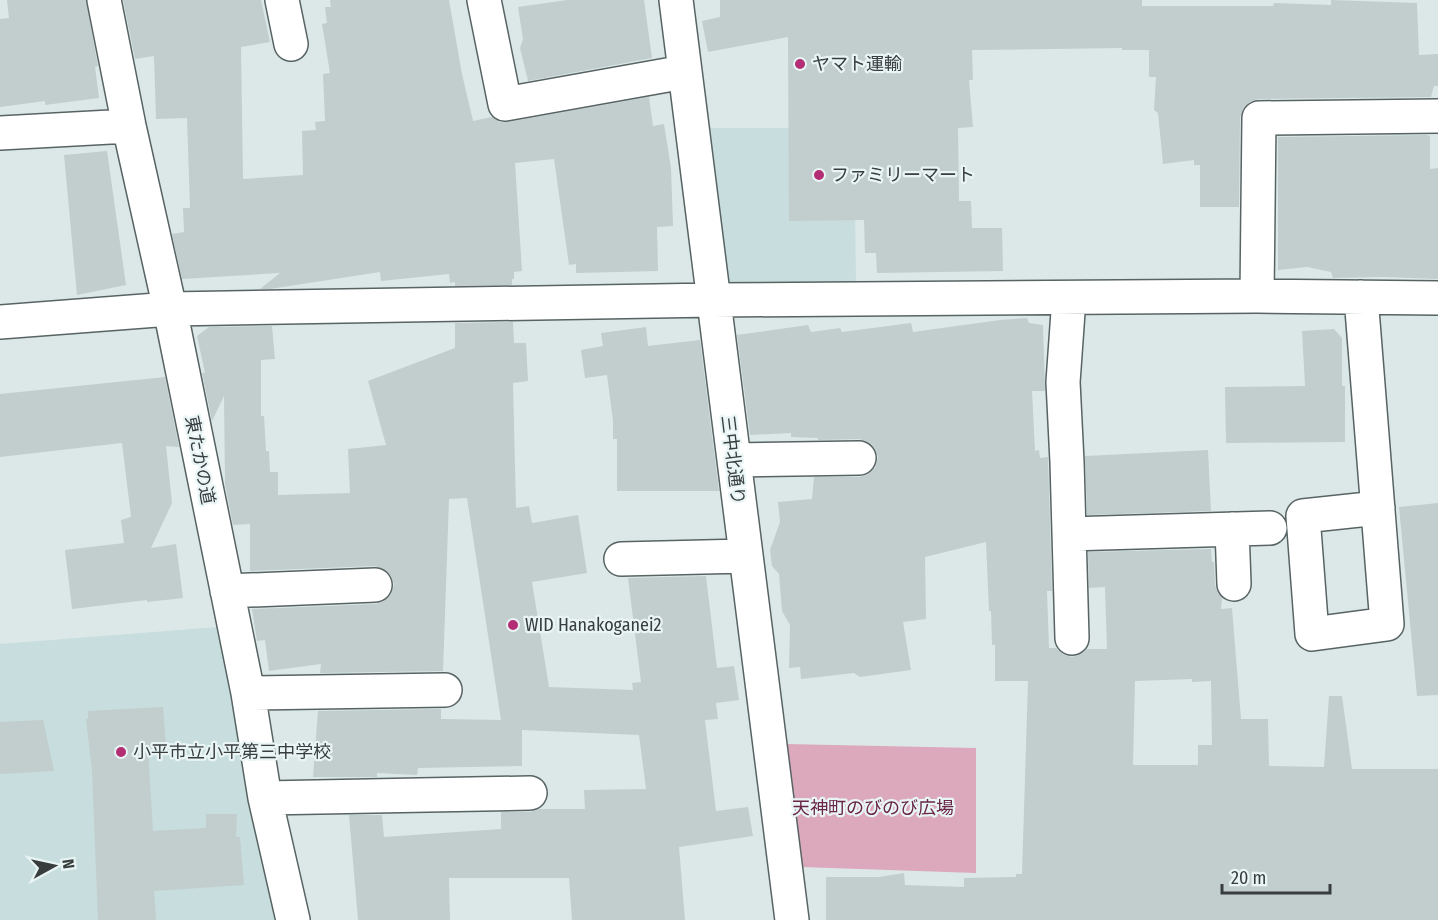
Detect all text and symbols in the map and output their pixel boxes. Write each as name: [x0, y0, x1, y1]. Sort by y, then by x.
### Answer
place label: ヤマト運輸: [812, 53, 902, 75]
marker: ヤマト運輸: [793, 57, 807, 71]
place label: ファミリーマート: [831, 164, 975, 186]
marker: ファミリーマート: [812, 168, 826, 182]
street label: 東たかの道: [181, 414, 219, 506]
street label: 三中北通り: [717, 414, 749, 506]
place label: WID Hanakoganei2: [525, 614, 661, 636]
marker: WID Hanakoganei2: [506, 618, 520, 632]
place label: 小平市立小平第三中学校: [133, 741, 331, 763]
marker: 小平市立小平第三中学校: [114, 745, 128, 759]
park label: 天神町のびのび広場: [792, 797, 954, 819]
north arrow: [24, 836, 84, 896]
scale bar: [1222, 857, 1330, 895]
text: N: [58, 858, 78, 870]
text: 20 m: [1231, 867, 1266, 889]

